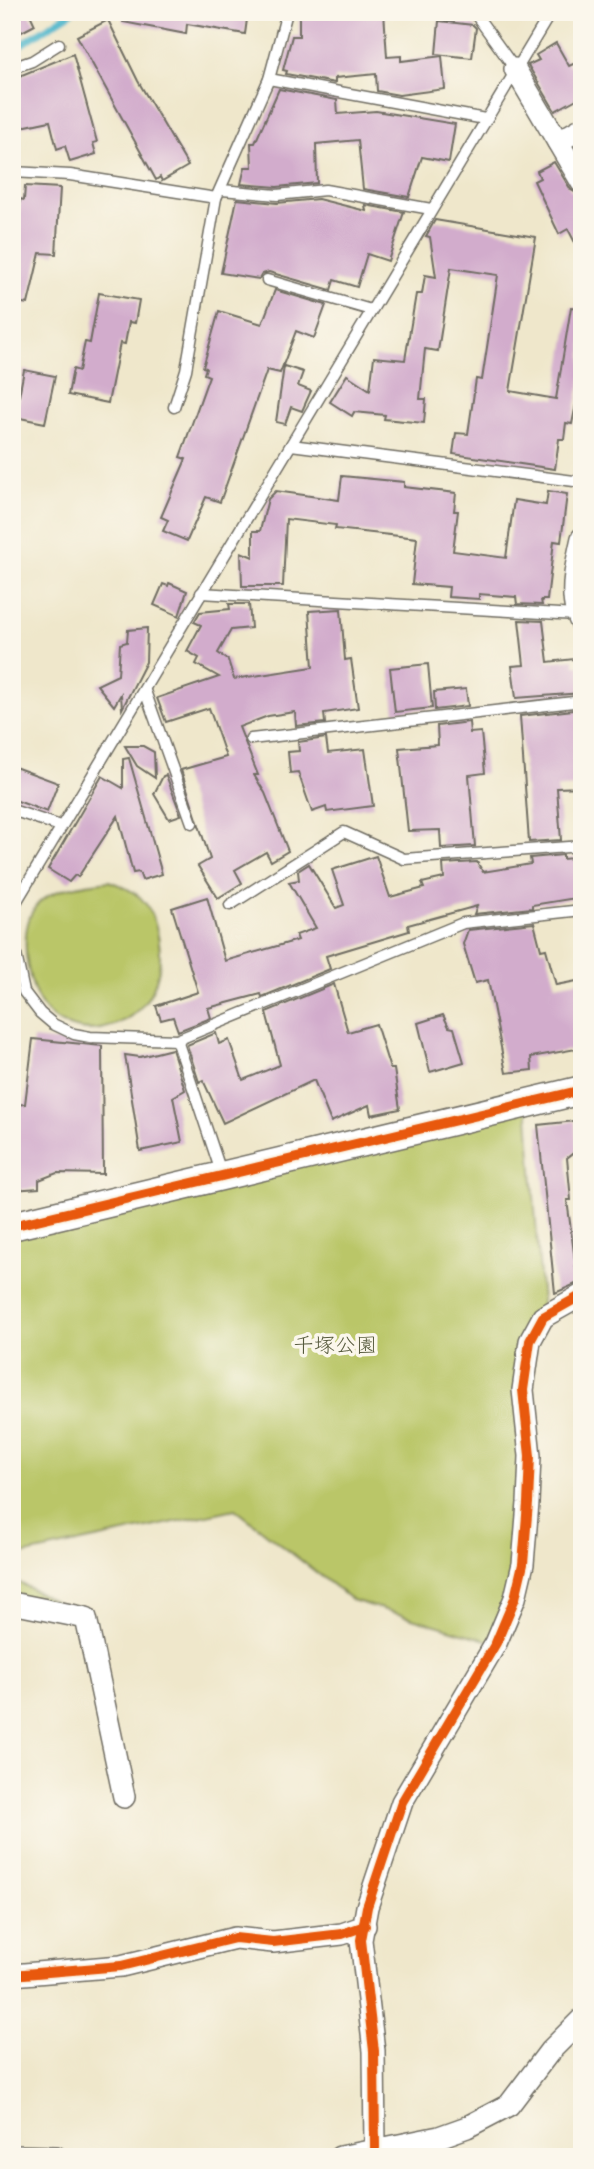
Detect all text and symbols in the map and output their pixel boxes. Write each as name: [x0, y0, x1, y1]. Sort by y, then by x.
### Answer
park label: 千塚公園: [293, 1333, 377, 1357]

